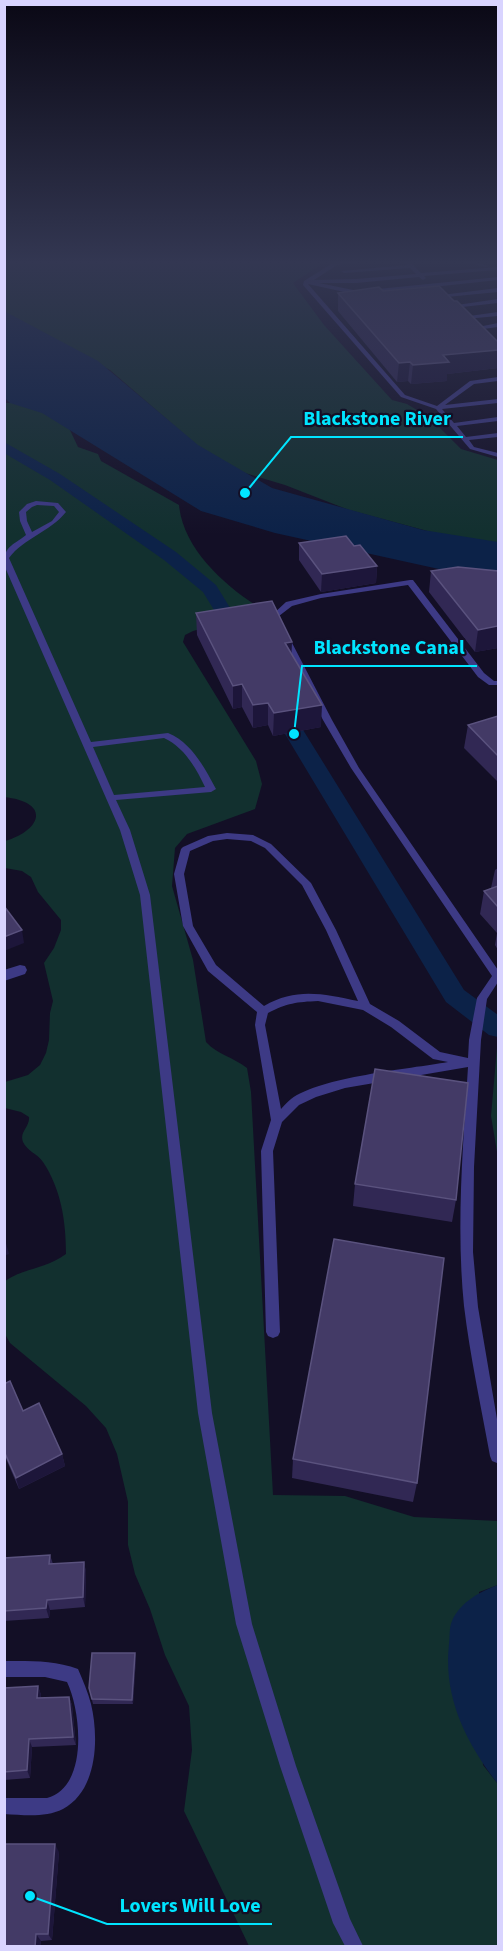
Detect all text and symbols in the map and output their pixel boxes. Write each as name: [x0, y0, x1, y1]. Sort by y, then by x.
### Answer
callout: Blackstone River: [291, 399, 463, 437]
text: Blackstone River: [303, 405, 451, 433]
callout: Blackstone Canal: [302, 628, 477, 666]
text: Blackstone Canal: [313, 634, 465, 662]
callout: Lovers Will Love: [107, 1886, 272, 1924]
text: Lovers Will Love: [119, 1892, 261, 1920]

